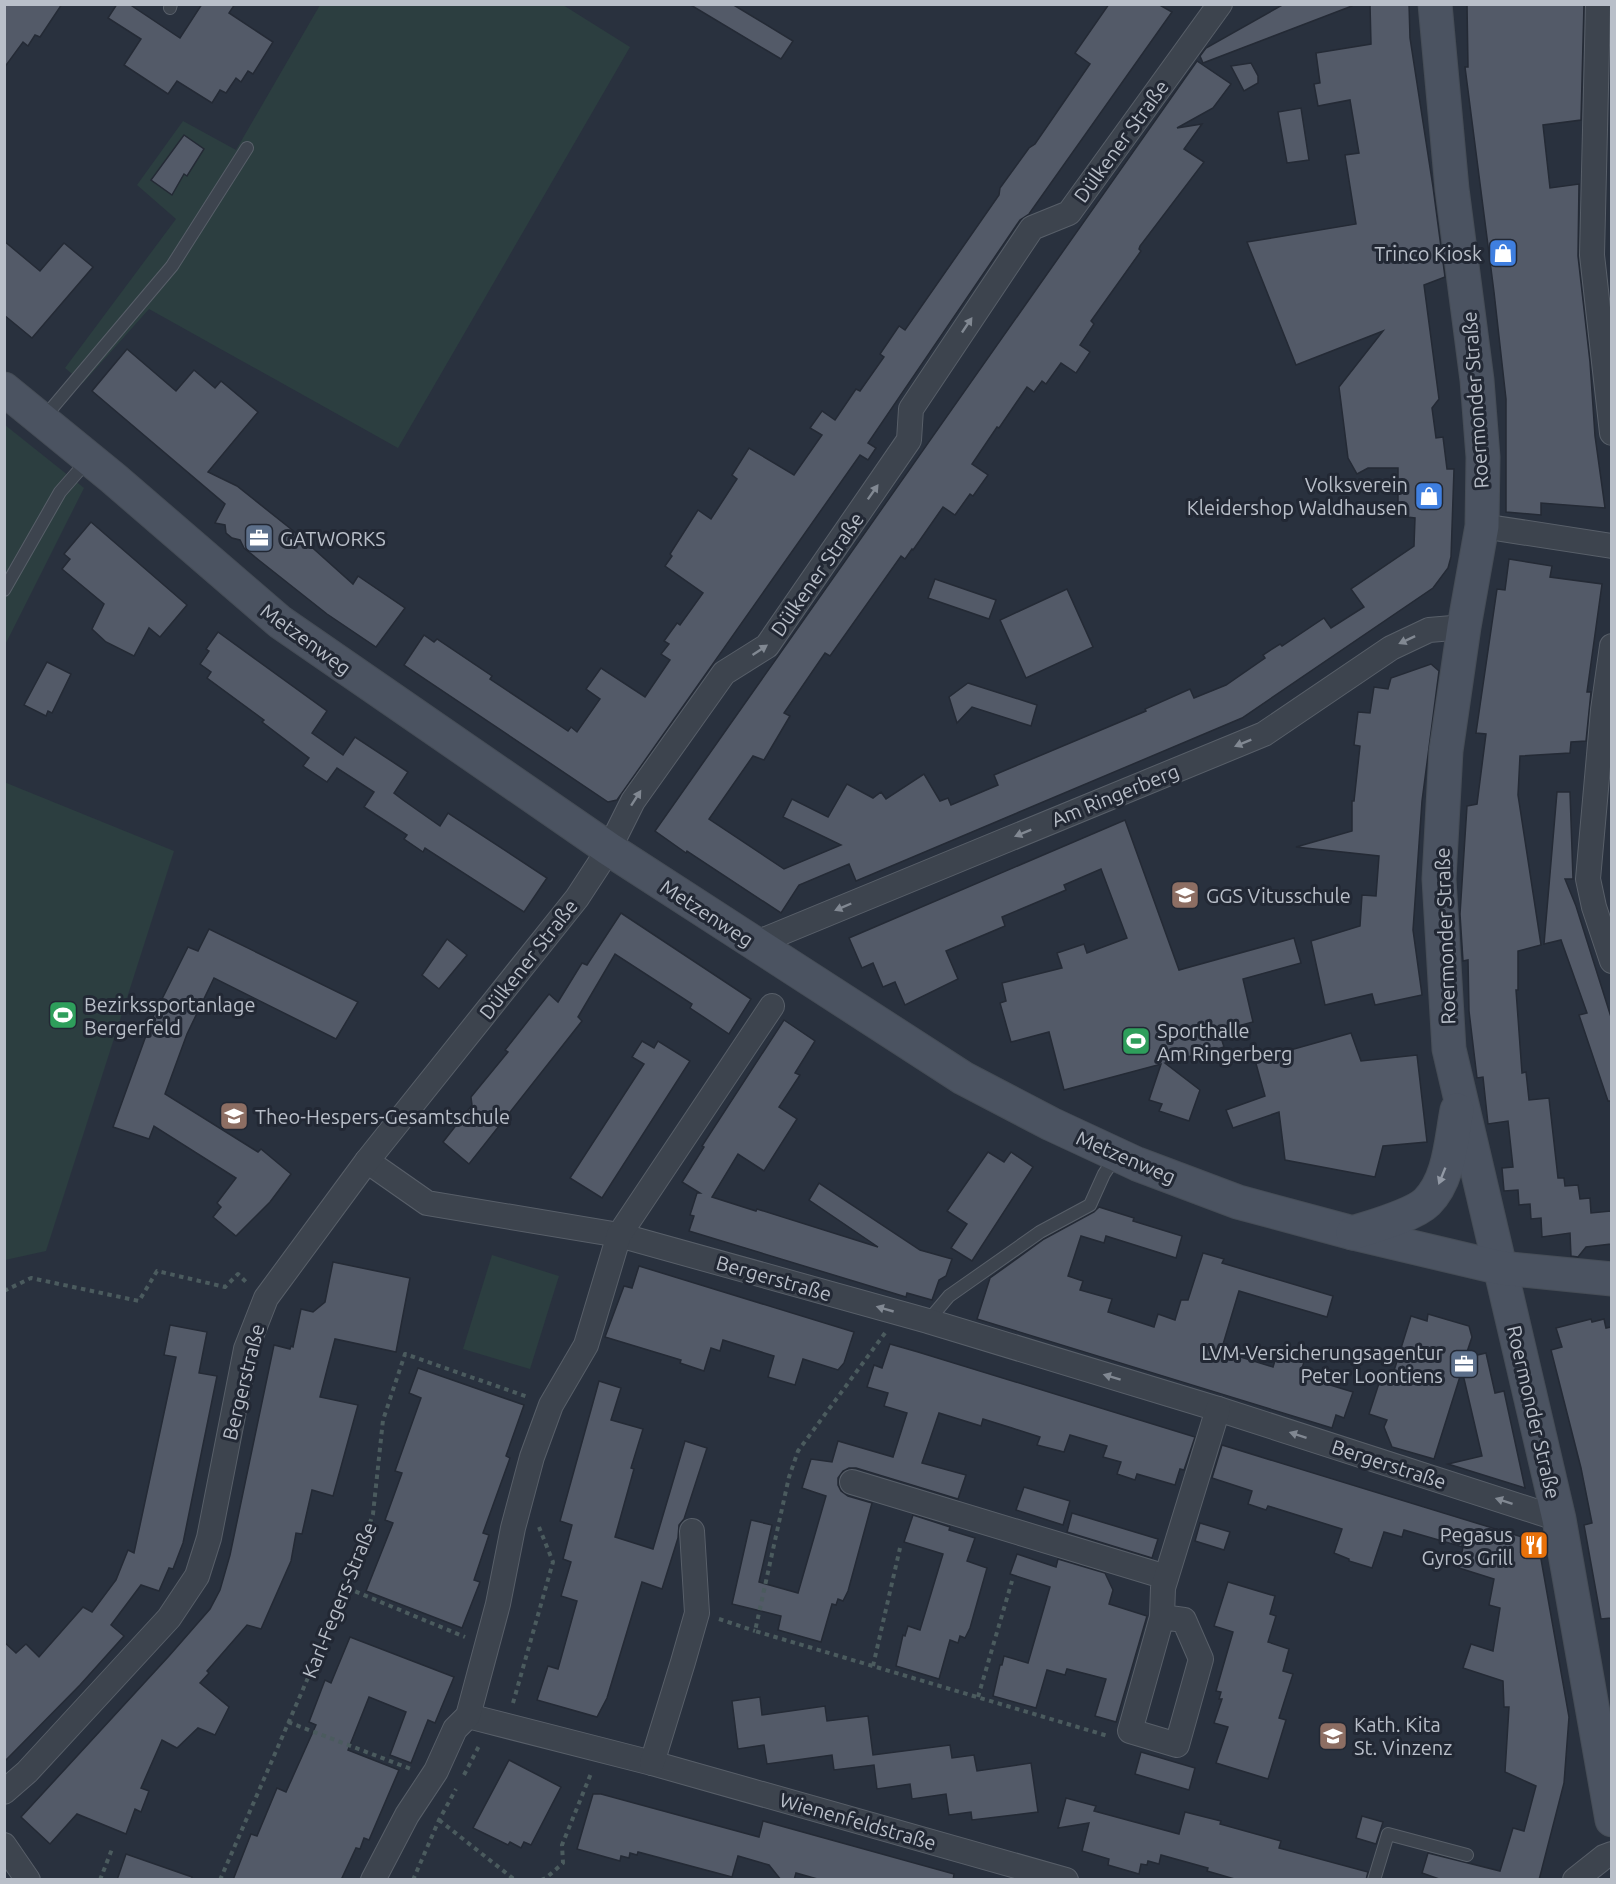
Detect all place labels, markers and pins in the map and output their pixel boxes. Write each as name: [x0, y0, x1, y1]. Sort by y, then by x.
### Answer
shop icon: Trinco Kiosk: [1487, 237, 1519, 269]
place label: Trinco Kiosk: [1374, 242, 1482, 265]
place label: Volksverein Kleidershop Waldhausen: [1187, 473, 1408, 519]
shop icon: Volksverein Kleidershop Waldhausen: [1413, 480, 1445, 512]
office icon: GATWORKS: [243, 522, 275, 554]
place label: GATWORKS: [280, 527, 386, 550]
school or university icon: GGS Vitusschule: [1169, 879, 1201, 911]
place label: GGS Vitusschule: [1206, 884, 1351, 907]
place label: Bezirkssportanlage Bergerfeld: [84, 993, 255, 1039]
sports icon: Bezirkssportanlage Bergerfeld: [47, 999, 79, 1031]
place label: Sporthalle Am Ringerberg: [1157, 1019, 1293, 1065]
sports icon: Sporthalle Am Ringerberg: [1120, 1025, 1152, 1057]
school or university icon: Theo-Hespers-Gesamtschule: [218, 1100, 250, 1132]
place label: Theo-Hespers-Gesamtschule: [255, 1105, 510, 1128]
place label: LVM-Versicherungsagentur Peter Loontiens: [1201, 1341, 1443, 1387]
office icon: LVM-Versicherungsagentur Peter Loontiens: [1448, 1348, 1480, 1380]
place label: Pegasus Gyros Grill: [1422, 1523, 1513, 1569]
restaurant icon: Pegasus Gyros Grill: [1518, 1529, 1550, 1561]
place label: Kath. Kita St. Vinzenz: [1354, 1713, 1452, 1759]
school or university icon: Kath. Kita St. Vinzenz: [1317, 1720, 1349, 1752]

